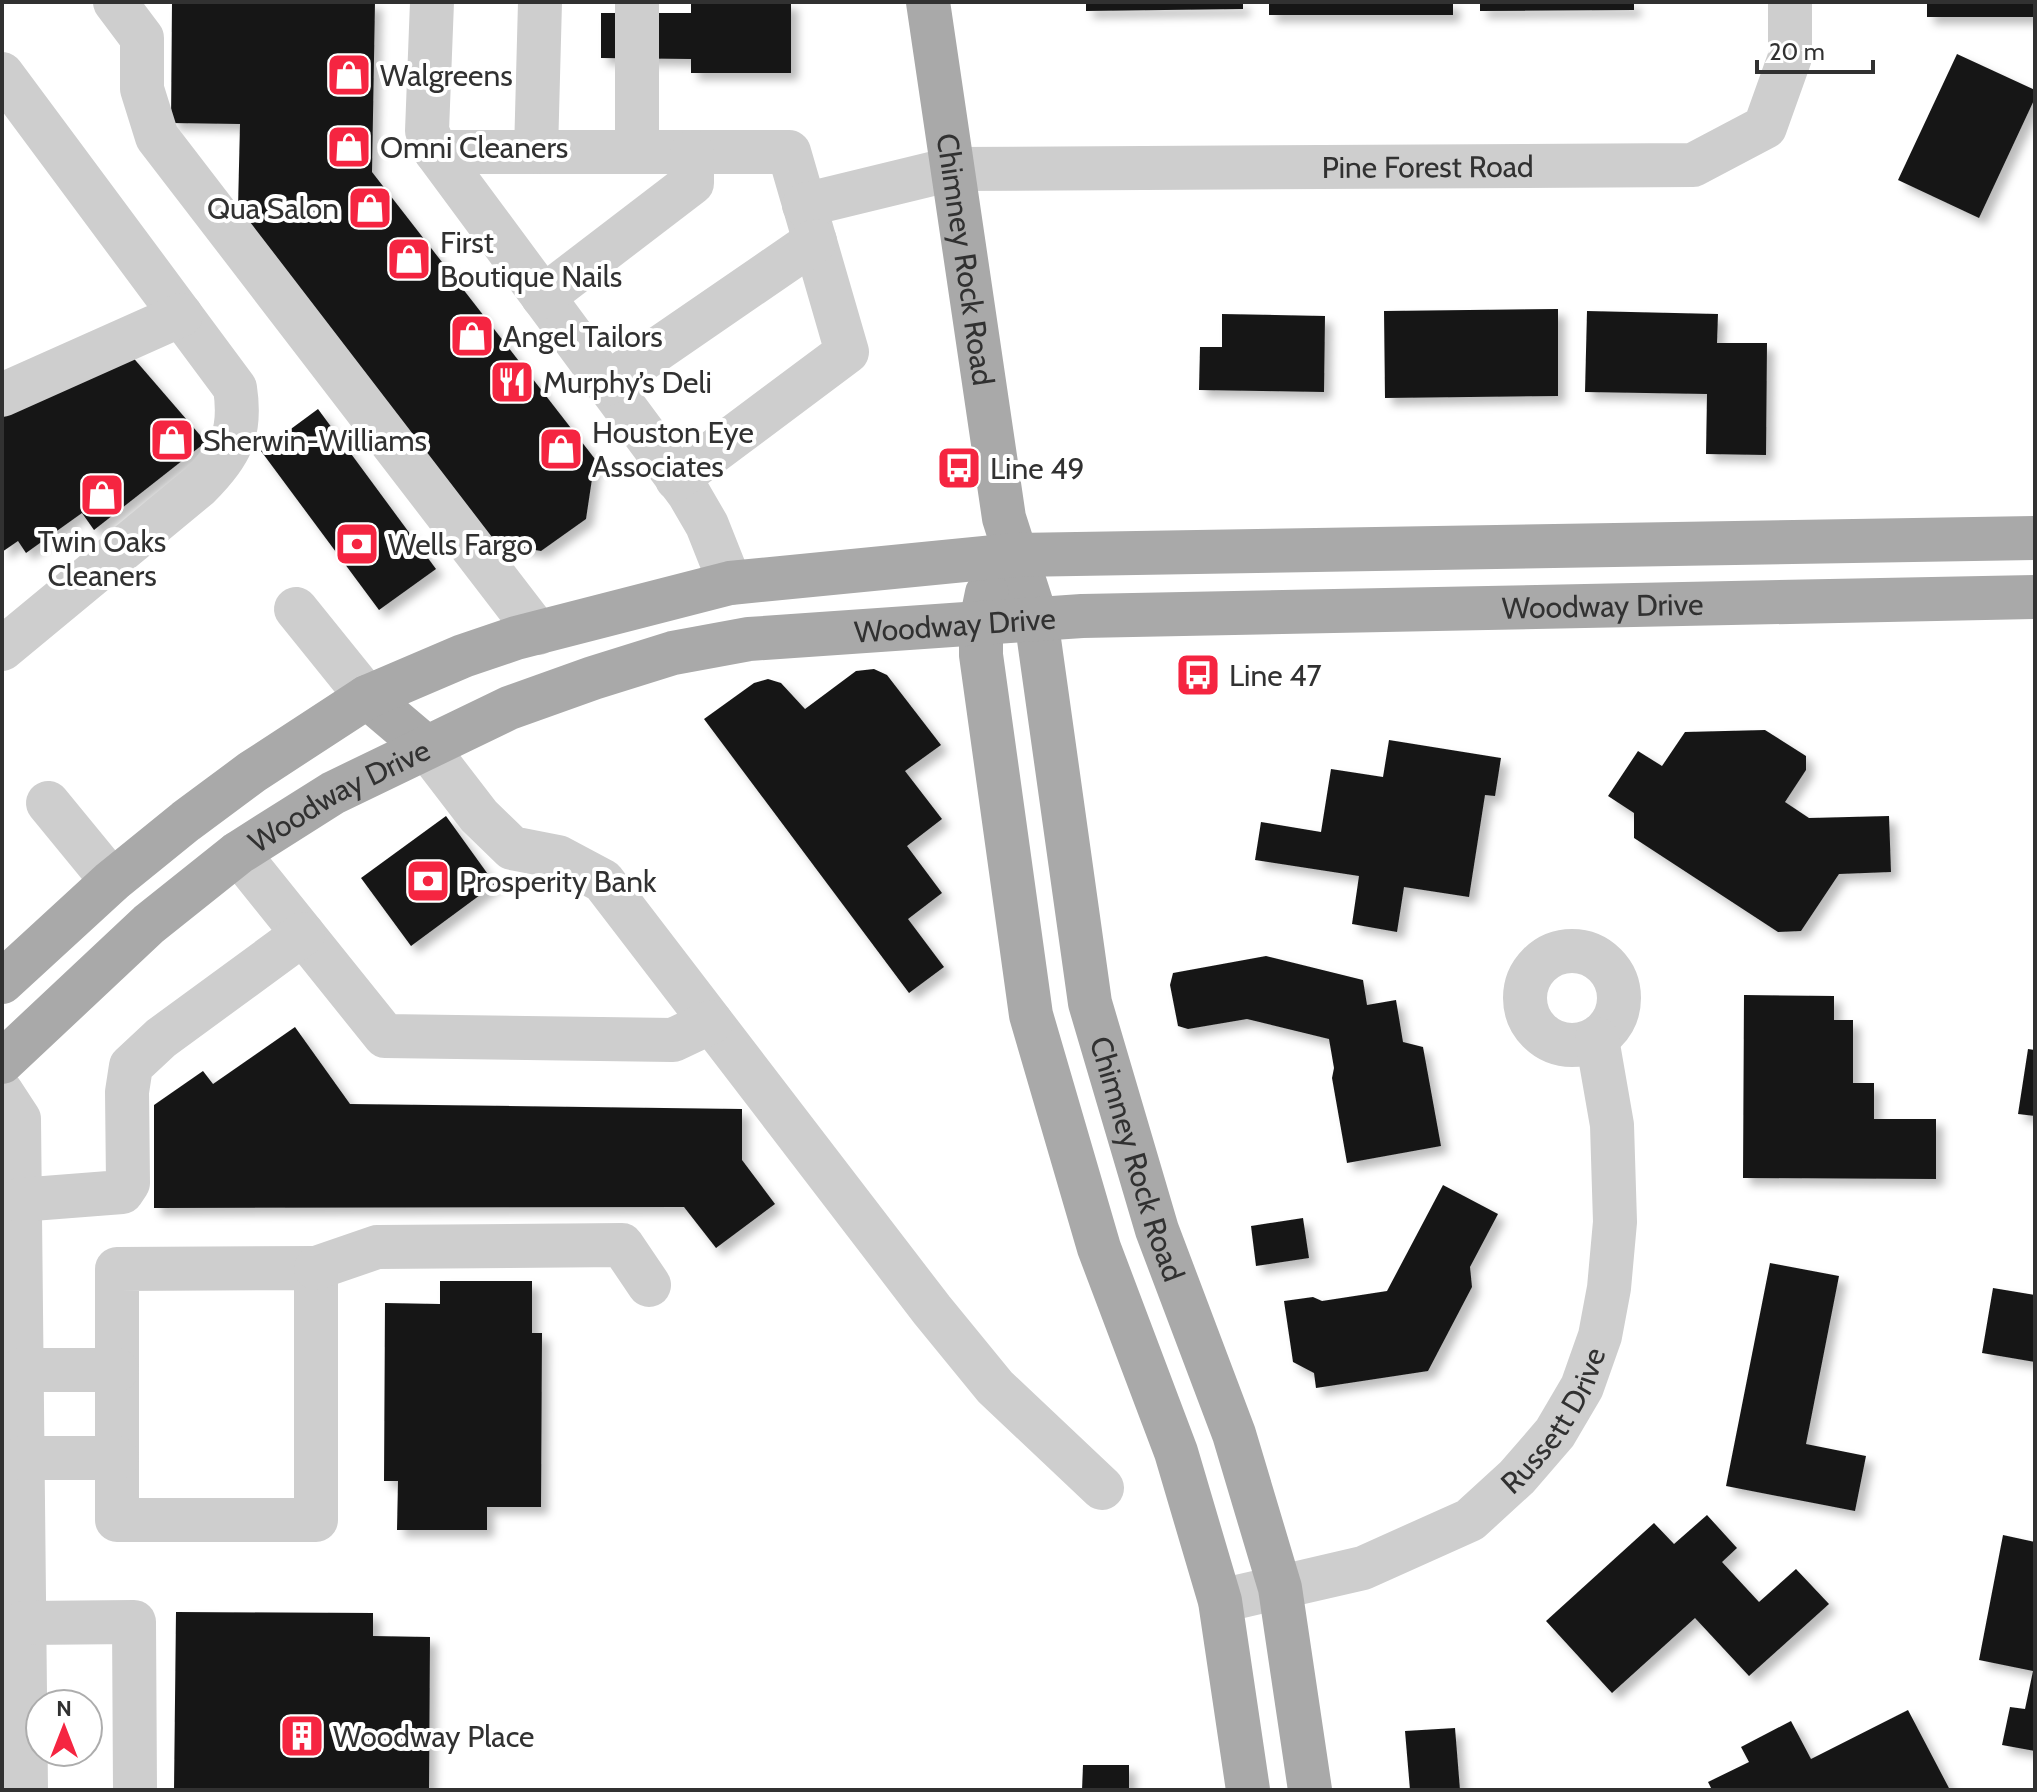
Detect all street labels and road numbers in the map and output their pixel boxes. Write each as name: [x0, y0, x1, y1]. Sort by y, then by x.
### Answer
street label: Chimney Rock Road: [929, 131, 1003, 388]
street label: Pine Forest Road: [1322, 147, 1534, 186]
street label: Woodway Drive: [1501, 585, 1704, 626]
street label: Woodway Drive: [853, 599, 1057, 650]
street label: Woodway Drive: [241, 731, 436, 860]
street label: Chimney Rock Road: [1082, 1032, 1193, 1286]
street label: Russett Drive: [1493, 1342, 1613, 1501]

